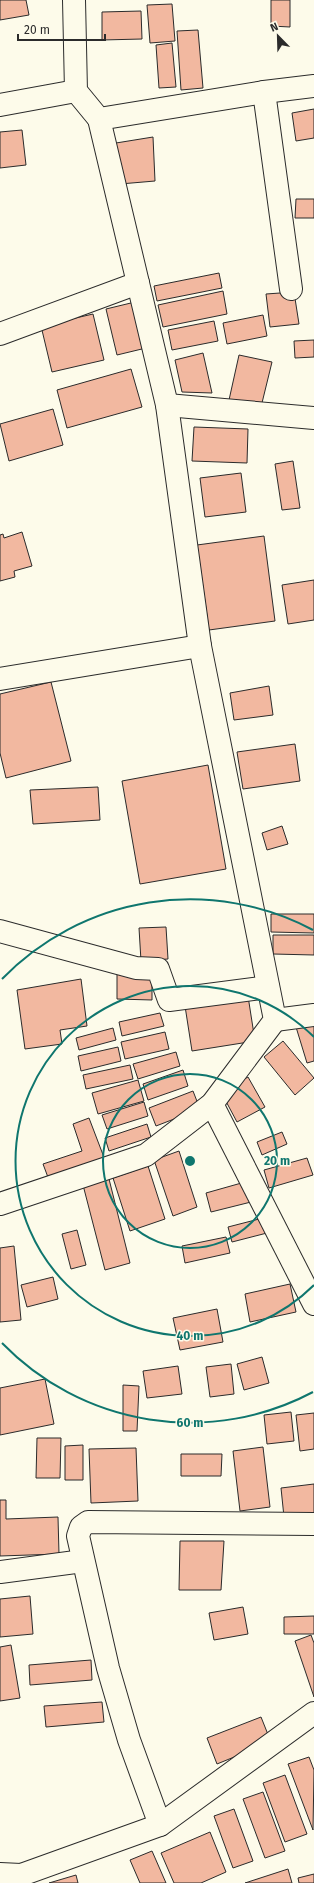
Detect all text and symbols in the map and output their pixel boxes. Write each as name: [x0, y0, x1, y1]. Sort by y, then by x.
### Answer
scale bar: [18, 16, 105, 42]
north arrow: [258, 16, 298, 56]
text: N: [268, 20, 280, 35]
text: 20 m: [24, 23, 50, 37]
centre of rings: [183, 1154, 197, 1168]
text: 20 m: [264, 1154, 290, 1168]
text: 40 m: [177, 1329, 203, 1343]
text: 60 m: [177, 1416, 203, 1430]

